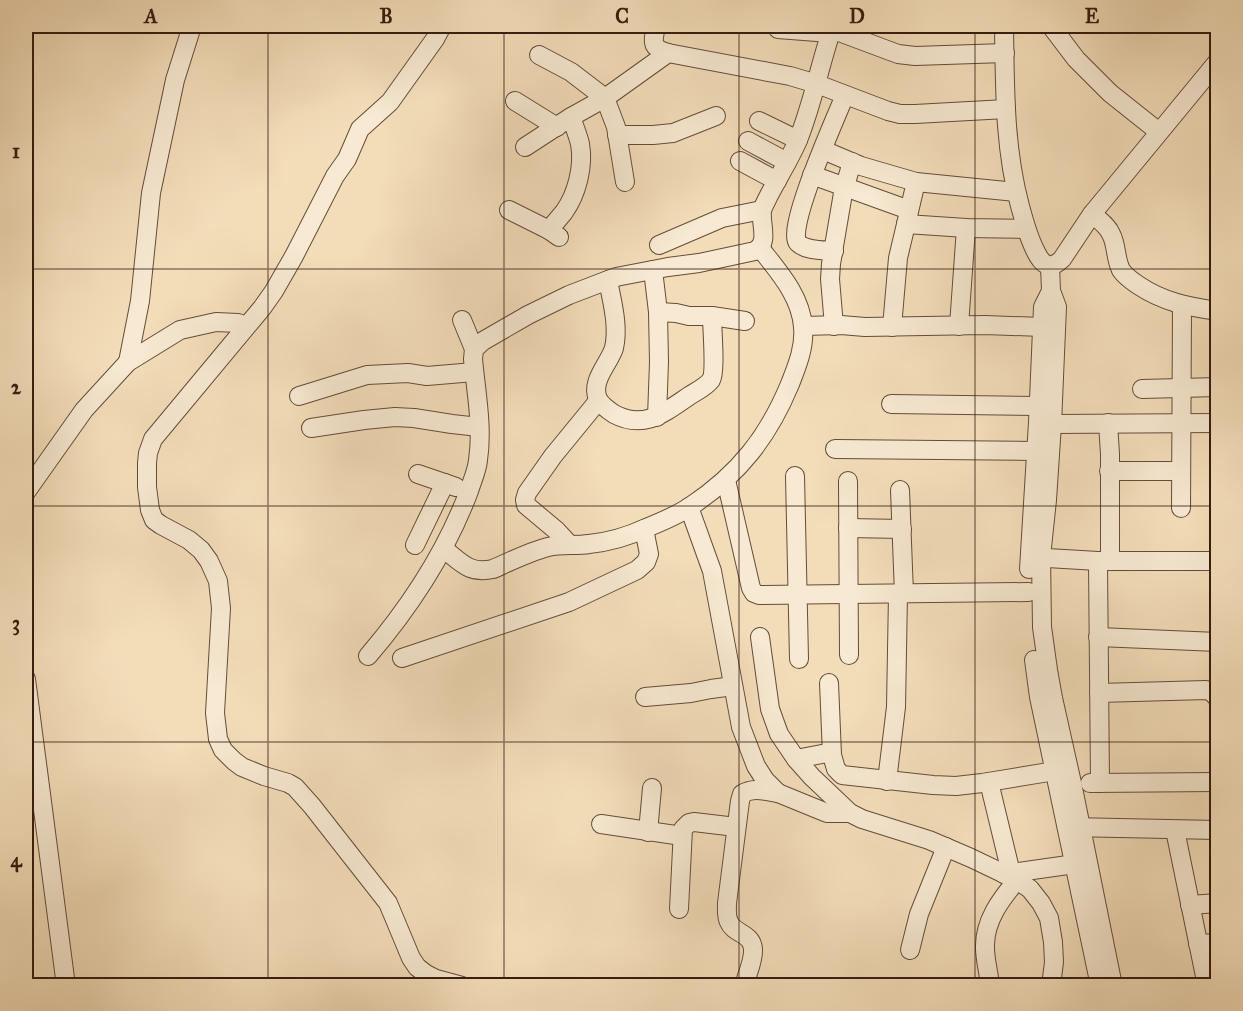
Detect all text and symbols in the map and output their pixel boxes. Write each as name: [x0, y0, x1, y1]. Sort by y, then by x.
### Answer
text: A: [142, 4, 158, 28]
text: B: [379, 4, 393, 28]
text: C: [615, 4, 629, 28]
text: D: [849, 4, 865, 28]
text: E: [1085, 4, 1100, 28]
text: 1: [12, 139, 20, 163]
text: 2: [11, 375, 22, 399]
text: 3: [12, 611, 20, 636]
text: 4: [10, 848, 22, 873]

